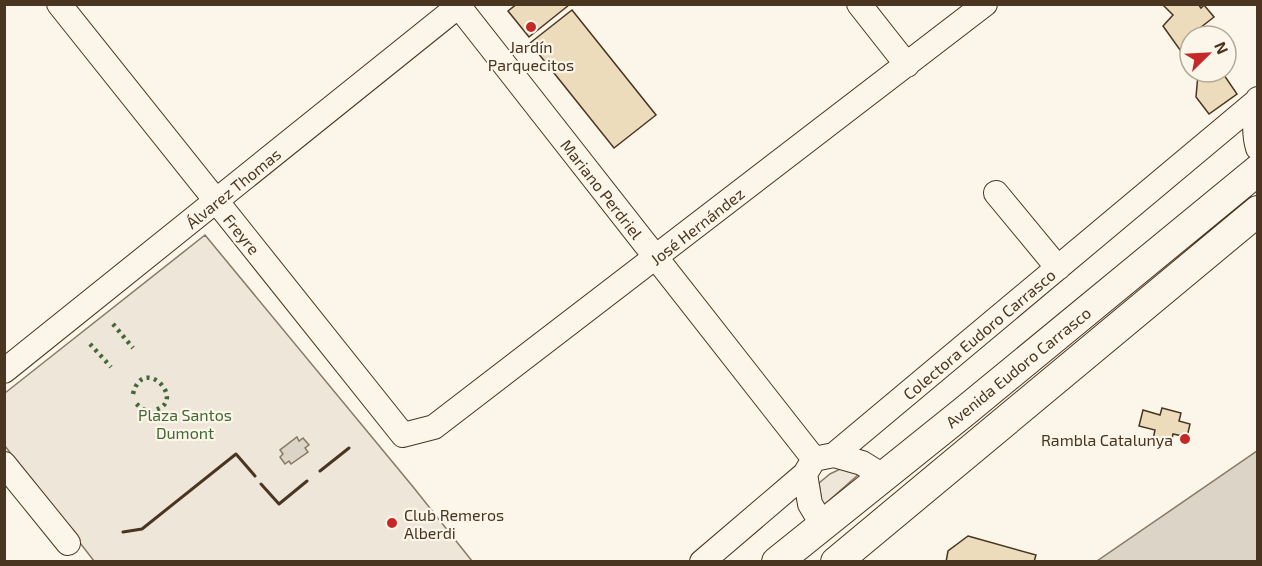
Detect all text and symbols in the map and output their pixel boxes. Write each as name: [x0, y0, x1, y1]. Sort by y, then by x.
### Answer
marker: Jardín Parquecitos: [524, 20, 538, 34]
north arrow: [1178, 24, 1238, 84]
place label: Jardín Parquecitos: [488, 37, 574, 74]
text: N: [1211, 39, 1233, 57]
street label: Mariano Perdriel: [557, 135, 647, 243]
street label: Álvarez Thomas: [182, 144, 284, 232]
street label: José Hernández: [646, 183, 748, 269]
street label: Freyre: [220, 210, 264, 258]
street label: Colectora Eudoro Carrasco: [899, 265, 1059, 403]
street label: Avenida Eudoro Carrasco: [942, 303, 1094, 431]
park label: Plaza Santos Dumont: [138, 405, 232, 442]
place label: Rambla Catalunya: [1041, 430, 1173, 449]
marker: Rambla Catalunya: [1178, 432, 1192, 446]
place label: Club Remeros Alberdi: [404, 505, 504, 542]
marker: Club Remeros Alberdi: [385, 516, 399, 530]

